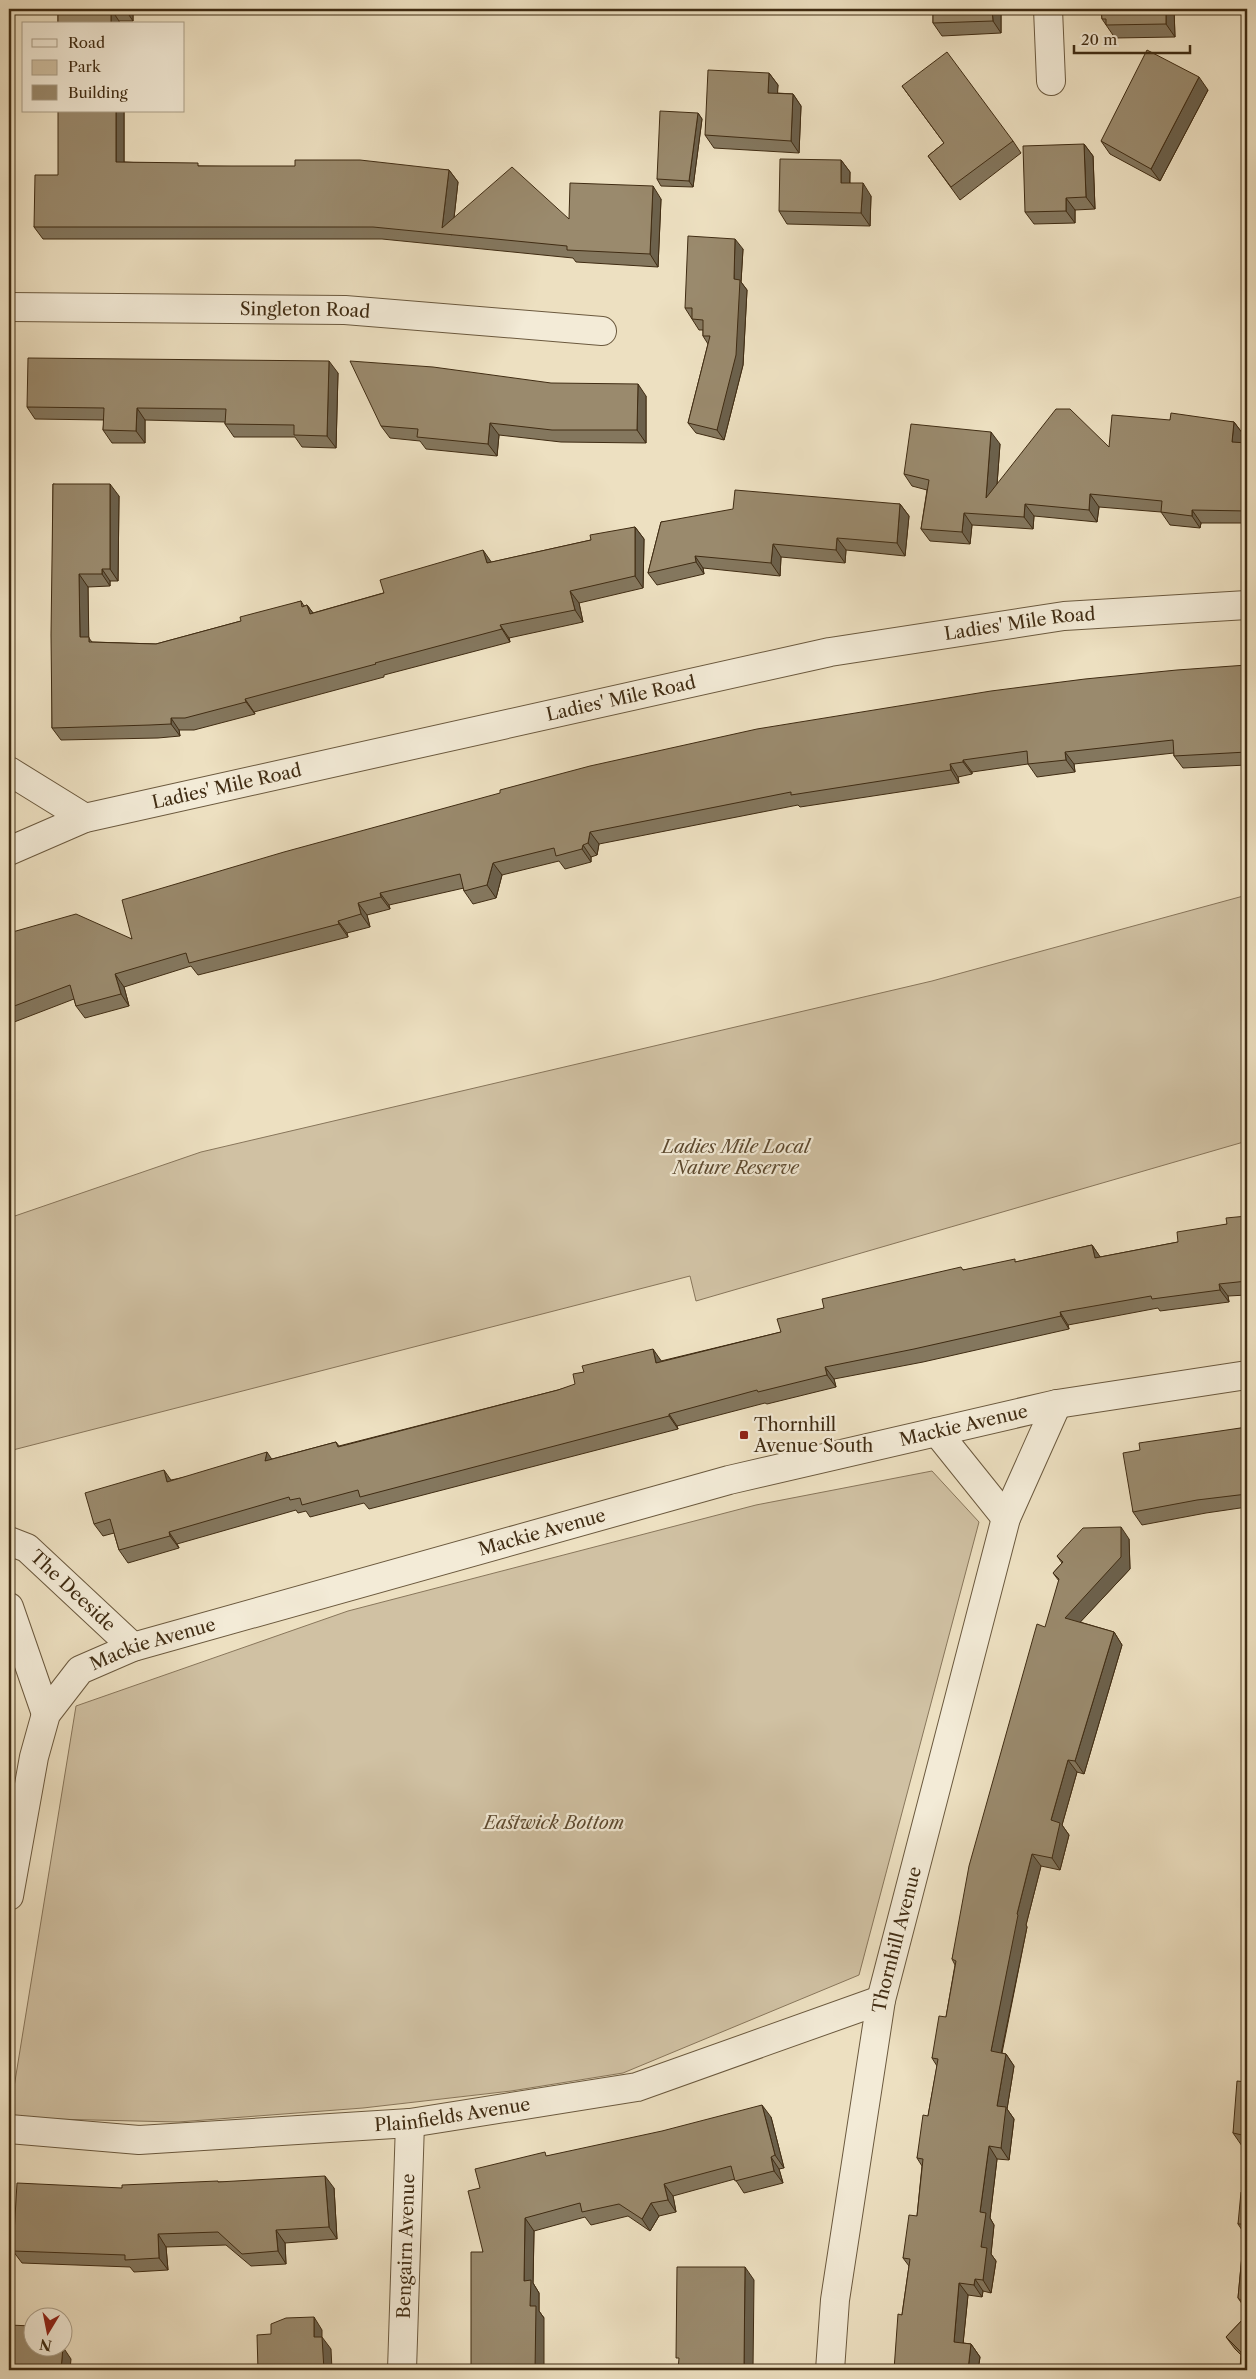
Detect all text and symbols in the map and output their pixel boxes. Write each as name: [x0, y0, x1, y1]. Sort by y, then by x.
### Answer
legend: [22, 22, 185, 112]
scale bar: [1074, 22, 1190, 54]
text: 20 m: [1081, 30, 1117, 49]
text: Road: [68, 33, 105, 52]
text: Park: [68, 57, 102, 76]
text: Building: [68, 83, 128, 102]
street label: Singleton Road: [240, 298, 371, 323]
street label: Ladies' Mile Road: [943, 603, 1096, 645]
street label: Ladies' Mile Road: [544, 671, 698, 726]
street label: Ladies' Mile Road: [150, 759, 304, 814]
park label: Ladies Mile Local Nature Reserve: [660, 1136, 812, 1179]
street label: Mackie Avenue: [897, 1400, 1030, 1451]
place label: Thornhill Avenue South: [753, 1414, 873, 1457]
marker: Thornhill Avenue South: [738, 1429, 750, 1441]
street label: Mackie Avenue: [476, 1504, 608, 1561]
street label: The Deeside: [26, 1546, 120, 1636]
street label: Mackie Avenue: [87, 1613, 218, 1675]
park label: Eastwick Bottom: [482, 1812, 624, 1834]
street label: Thornhill Avenue: [868, 1864, 926, 2014]
street label: Plainfields Avenue: [374, 2093, 532, 2136]
street label: Bengairn Avenue: [393, 2173, 419, 2319]
north arrow: [22, 2306, 72, 2356]
text: N: [38, 2335, 53, 2355]

